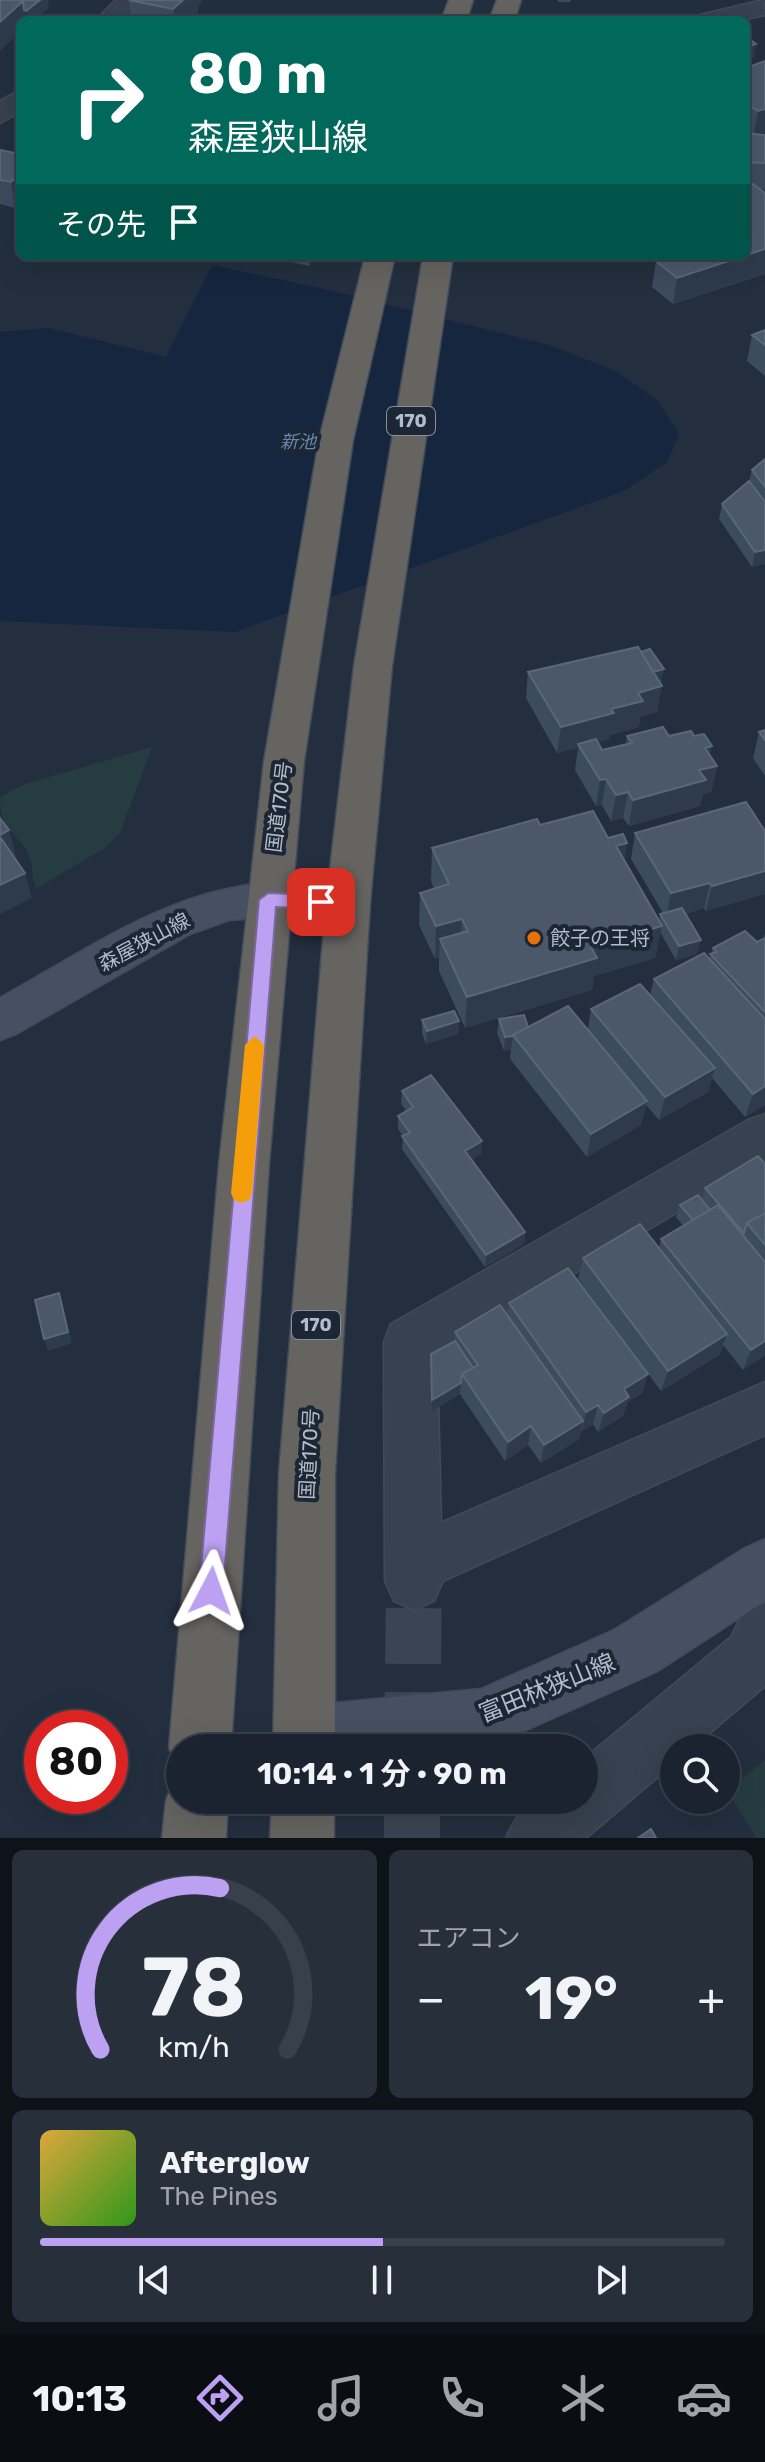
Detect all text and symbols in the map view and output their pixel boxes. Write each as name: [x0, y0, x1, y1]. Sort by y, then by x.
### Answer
text: 80 m: [188, 41, 327, 107]
icon: right: [56, 48, 160, 152]
text: 森屋狭山線: [188, 116, 368, 159]
icon: arrive: [162, 200, 206, 244]
text: その先: [56, 207, 146, 243]
road number: 170: [387, 407, 435, 435]
water label: 新池: [280, 431, 318, 453]
street label: 国道170号: [262, 760, 296, 854]
pin: [287, 868, 355, 936]
icon: arrive: [299, 880, 343, 924]
street label: 森屋狭山線: [94, 908, 194, 976]
place label: 餃子の王将: [550, 926, 650, 950]
marker: 餃子の王将: [525, 929, 543, 947]
road number: 170: [292, 1311, 340, 1339]
street label: 国道170号: [295, 1408, 323, 1500]
position arrow: [169, 1549, 253, 1633]
street label: 富田林狭山線: [475, 1648, 619, 1728]
speed limit sign: 80: [24, 1710, 128, 1814]
map controls: [660, 1734, 740, 1814]
button: search: [660, 1734, 740, 1814]
text: 10:14 · 1 分 · 90 m: [257, 1756, 507, 1792]
text: エアコン: [417, 1923, 521, 1954]
text: 78: [142, 1938, 246, 2037]
text: 19°: [525, 1963, 618, 2034]
text: −: [417, 1973, 445, 2025]
text: +: [698, 1973, 725, 2025]
text: km/h: [159, 2030, 230, 2064]
text: Afterglow: [160, 2145, 310, 2181]
text: The Pines: [160, 2181, 278, 2212]
icon: previous: [132, 2258, 176, 2302]
icon: pause: [360, 2258, 404, 2302]
icon: next: [589, 2258, 633, 2302]
icon: directions: [192, 2370, 248, 2426]
icon: music: [313, 2370, 369, 2426]
icon: phone: [434, 2370, 490, 2426]
icon: climate: [555, 2370, 611, 2426]
icon: car: [676, 2370, 732, 2426]
text: 10:13: [33, 2377, 127, 2420]

